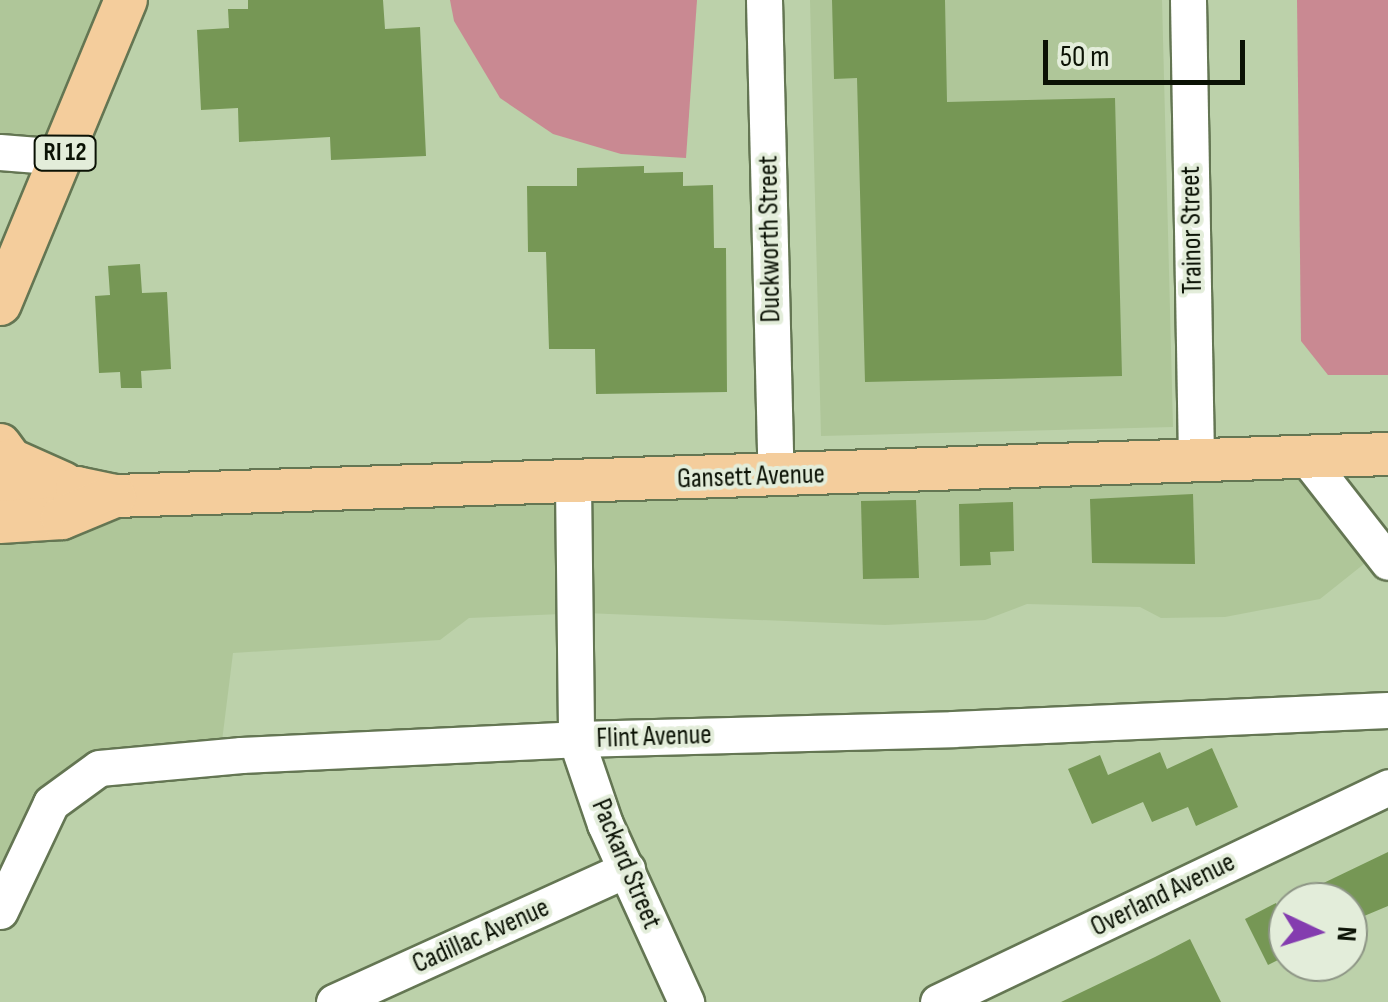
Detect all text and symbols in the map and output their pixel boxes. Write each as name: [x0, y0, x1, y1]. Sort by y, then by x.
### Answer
scale bar: [1048, 20, 1250, 82]
text: 50 m: [1060, 39, 1109, 75]
road number: RI 12: [32, 133, 98, 173]
street label: Duckworth Street: [752, 155, 788, 323]
street label: Trainor Street: [1174, 166, 1210, 294]
street label: Gansett Avenue: [677, 458, 825, 496]
street label: Flint Avenue: [596, 718, 712, 756]
street label: Packard Street: [584, 794, 668, 934]
street label: Overland Avenue: [1085, 846, 1241, 944]
north arrow: [1268, 882, 1368, 982]
street label: Cadillac Avenue: [407, 891, 555, 981]
text: N: [1329, 925, 1363, 943]

